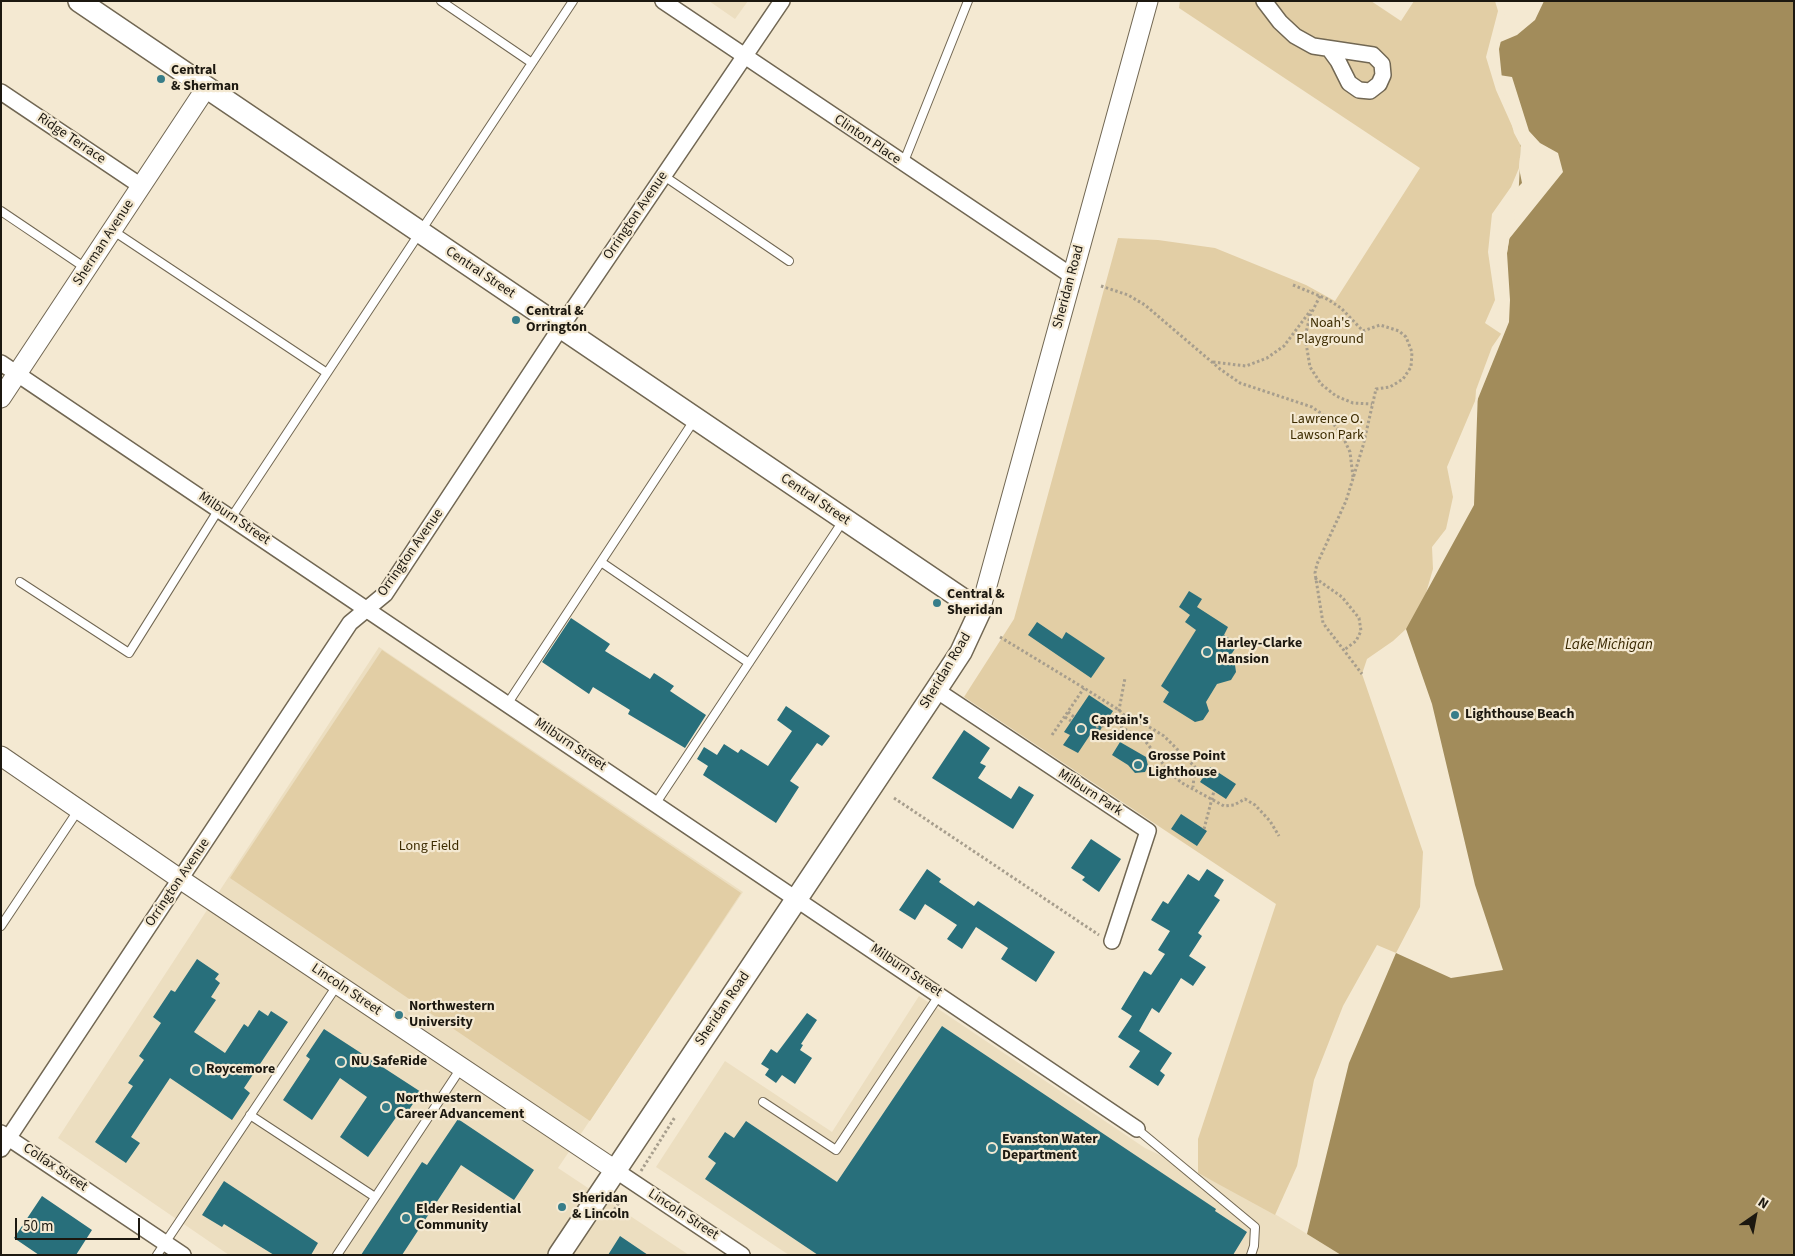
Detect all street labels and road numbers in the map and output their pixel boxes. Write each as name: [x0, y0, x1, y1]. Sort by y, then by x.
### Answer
street label: Ridge Terrace: [34, 110, 108, 168]
street label: Clinton Place: [830, 112, 904, 168]
street label: Orrington Avenue: [600, 169, 672, 263]
street label: Sherman Avenue: [70, 197, 138, 289]
street label: Sheridan Road: [1050, 243, 1088, 331]
street label: Central Street: [442, 244, 518, 302]
street label: Central Street: [777, 471, 853, 529]
street label: Milburn Street: [195, 489, 273, 549]
street label: Orrington Avenue: [375, 506, 447, 600]
street label: Sheridan Road: [917, 630, 975, 712]
street label: Milburn Street: [531, 715, 609, 775]
street label: Milburn Park: [1054, 766, 1126, 820]
street label: Orrington Avenue: [142, 836, 214, 930]
street label: Milburn Street: [867, 941, 945, 1001]
street label: Lincoln Street: [308, 960, 384, 1020]
street label: Sheridan Road: [692, 969, 754, 1049]
street label: Colfax Street: [20, 1140, 90, 1196]
street label: Lincoln Street: [645, 1186, 721, 1244]

